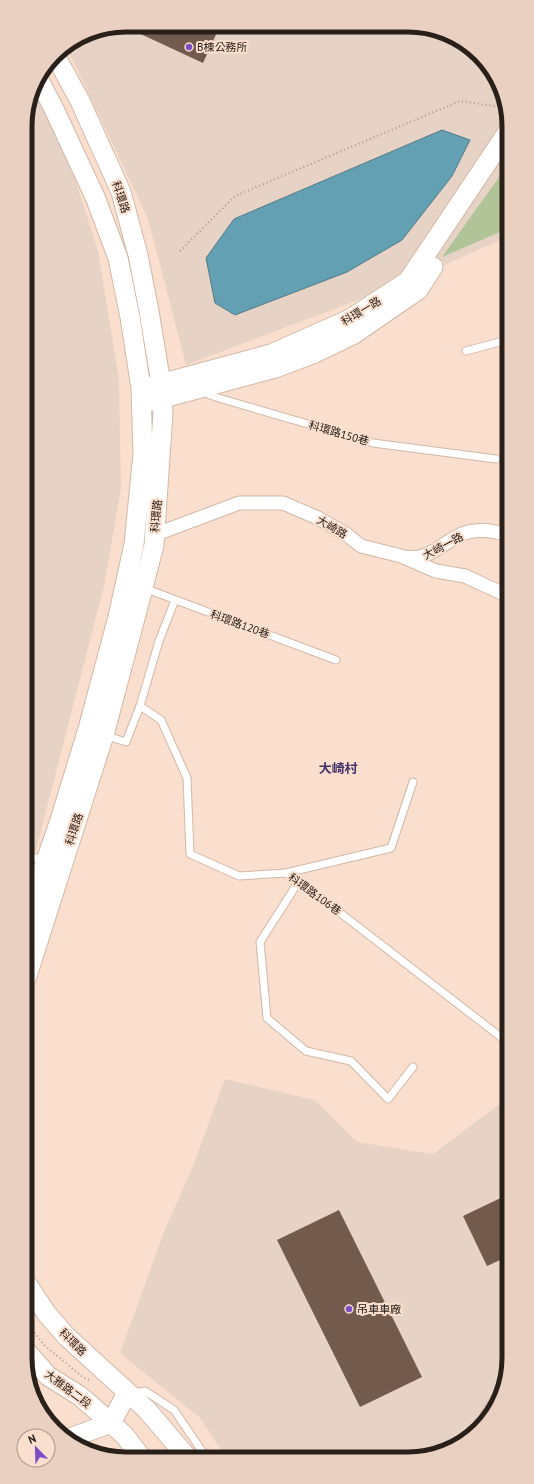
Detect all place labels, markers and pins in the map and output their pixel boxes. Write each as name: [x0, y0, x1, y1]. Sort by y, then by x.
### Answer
place label: B棟公務所: [197, 40, 247, 54]
marker: B棟公務所: [184, 42, 194, 52]
place label: 吊車車廠: [357, 1302, 401, 1316]
marker: 吊車車廠: [344, 1304, 354, 1314]

